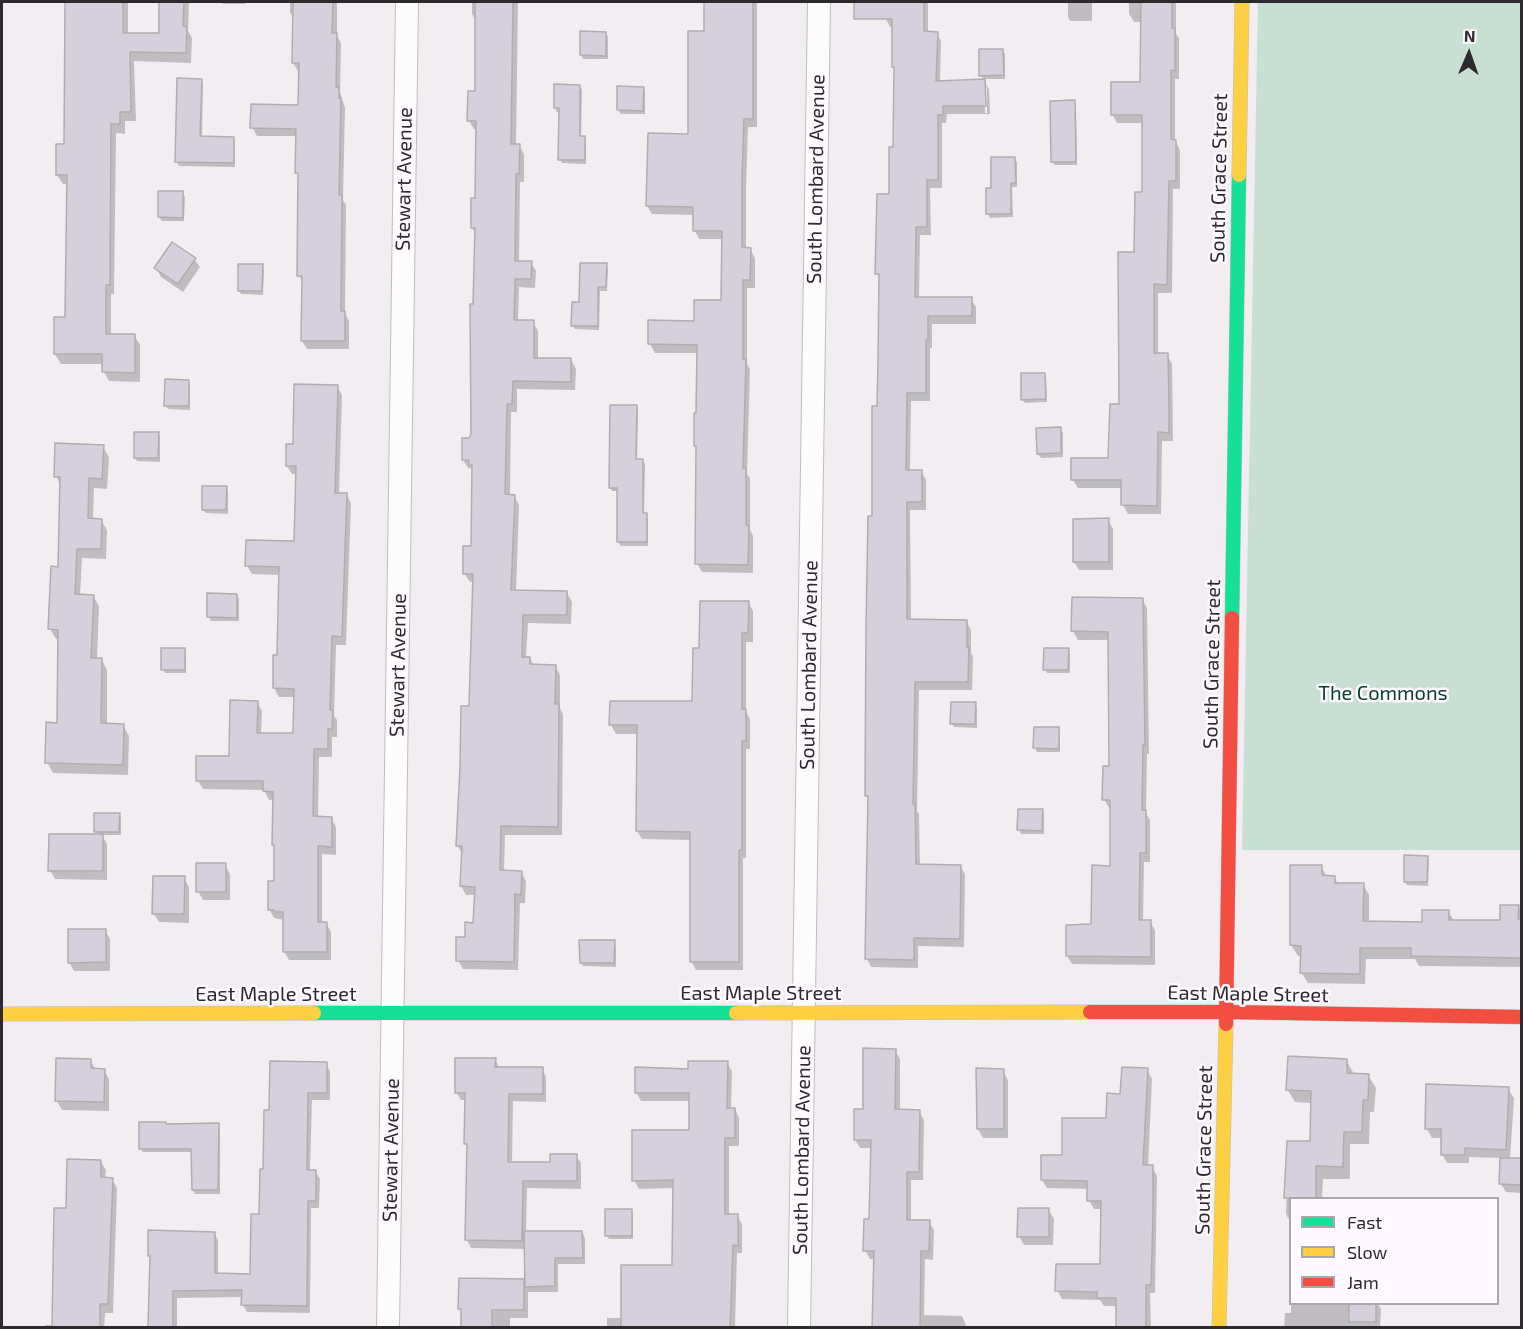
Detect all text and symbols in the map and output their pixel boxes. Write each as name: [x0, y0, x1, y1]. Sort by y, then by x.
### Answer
north arrow: [1439, 24, 1499, 84]
text: N: [1464, 26, 1476, 45]
street label: South Lombard Avenue: [802, 74, 830, 284]
street label: South Grace Street: [1206, 93, 1232, 263]
street label: Stewart Avenue: [391, 107, 417, 251]
street label: South Lombard Avenue: [795, 560, 823, 770]
street label: South Grace Street: [1199, 579, 1225, 749]
street label: Stewart Avenue: [385, 593, 411, 737]
park label: The Commons: [1318, 681, 1448, 705]
street label: East Maple Street: [680, 981, 842, 1005]
street label: East Maple Street: [1167, 981, 1329, 1007]
street label: East Maple Street: [195, 982, 357, 1006]
street label: South Lombard Avenue: [788, 1045, 816, 1255]
street label: South Grace Street: [1191, 1065, 1217, 1235]
street label: Stewart Avenue: [378, 1078, 404, 1222]
legend: [1289, 1197, 1499, 1305]
text: Fast: [1347, 1211, 1382, 1233]
text: Slow: [1347, 1241, 1387, 1263]
text: Jam: [1347, 1271, 1379, 1293]

